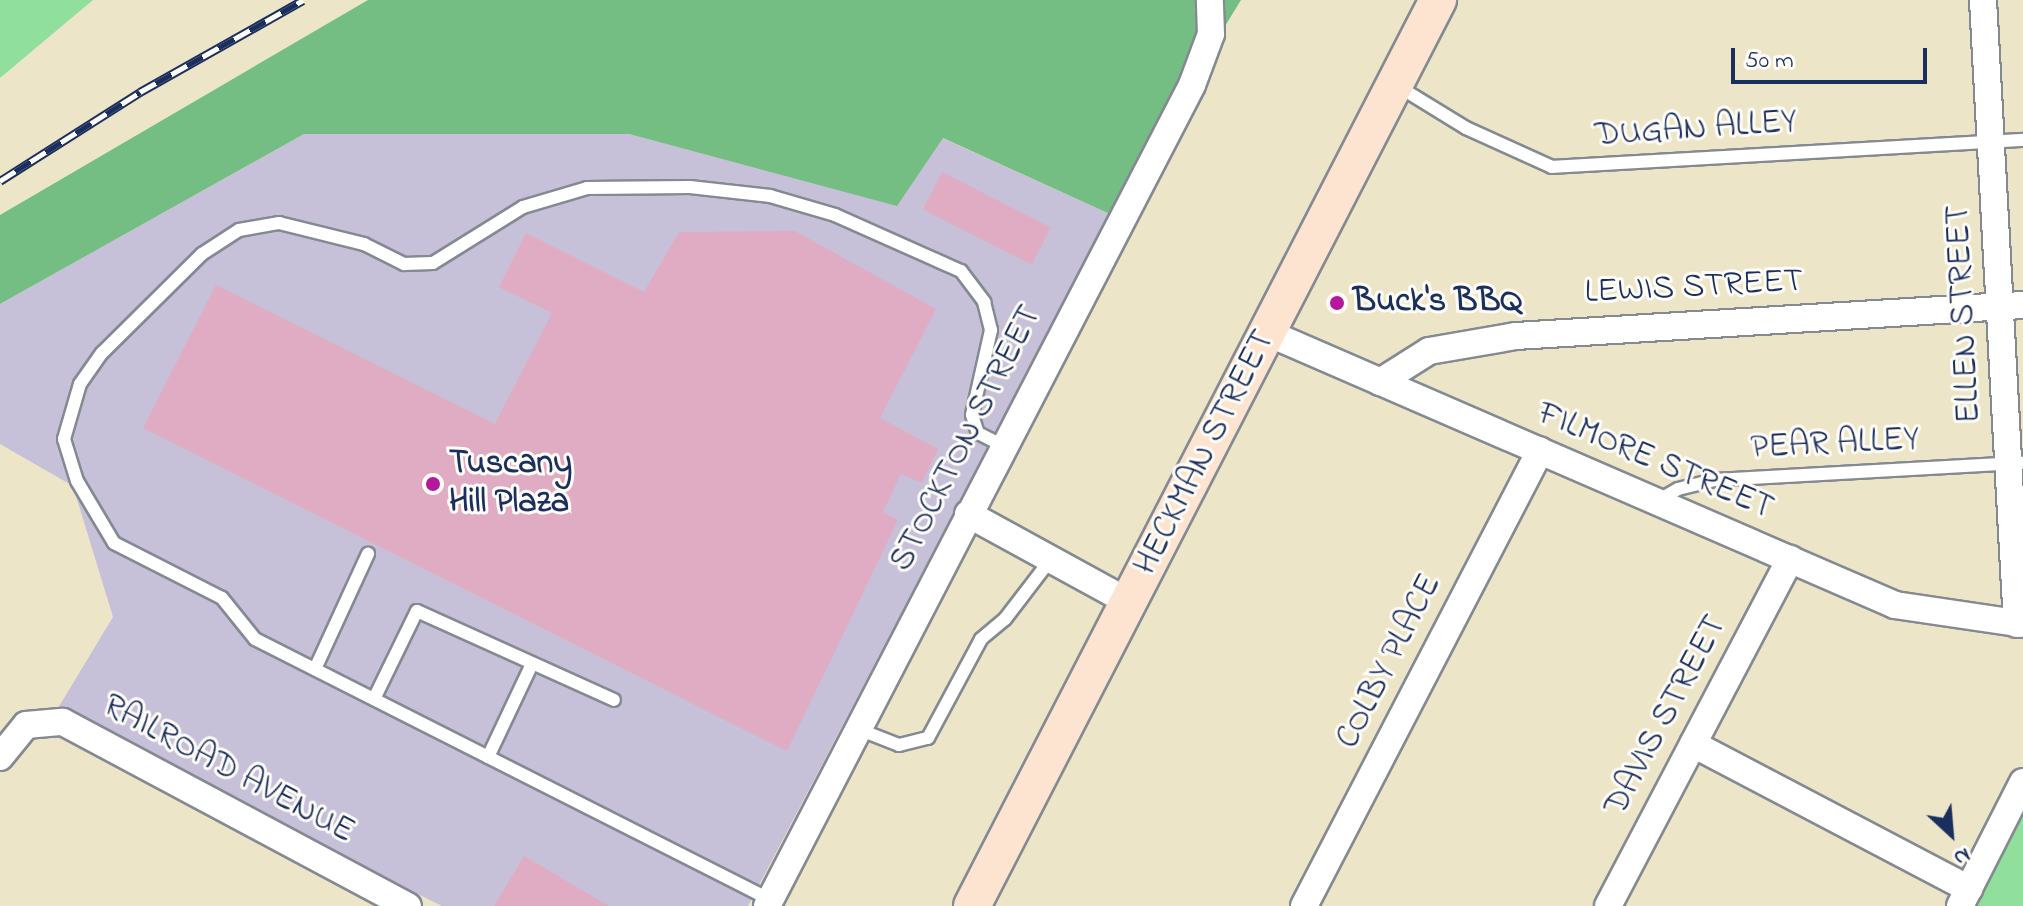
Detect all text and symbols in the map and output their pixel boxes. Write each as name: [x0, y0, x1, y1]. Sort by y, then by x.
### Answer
scale bar: [1735, 32, 1931, 82]
text: 50 m: [1745, 44, 1794, 79]
street label: DUGAN ALLEY: [1594, 103, 1798, 157]
street label: ELLEN STREET: [1939, 204, 1991, 424]
street label: LEWIS STREET: [1584, 262, 1804, 314]
place label: Buck's BBQ: [1353, 283, 1522, 323]
marker: Buck's BBQ: [1328, 294, 1346, 312]
street label: STOCKTON STREET: [882, 299, 1052, 579]
street label: HECKMAN STREET: [1127, 324, 1285, 582]
street label: FILMORE STREET: [1531, 394, 1779, 530]
street label: PEAR ALLEY: [1750, 420, 1920, 470]
place label: Tuscany Hill Plaza: [449, 444, 572, 524]
marker: Tuscany Hill Plaza: [424, 475, 442, 493]
street label: COLBY PLACE: [1329, 568, 1451, 756]
street label: DAVIS STREET: [1597, 609, 1737, 823]
street label: RAILROAD AVENUE: [95, 687, 361, 853]
north arrow: [1911, 794, 1991, 874]
text: N: [1948, 838, 1975, 873]

